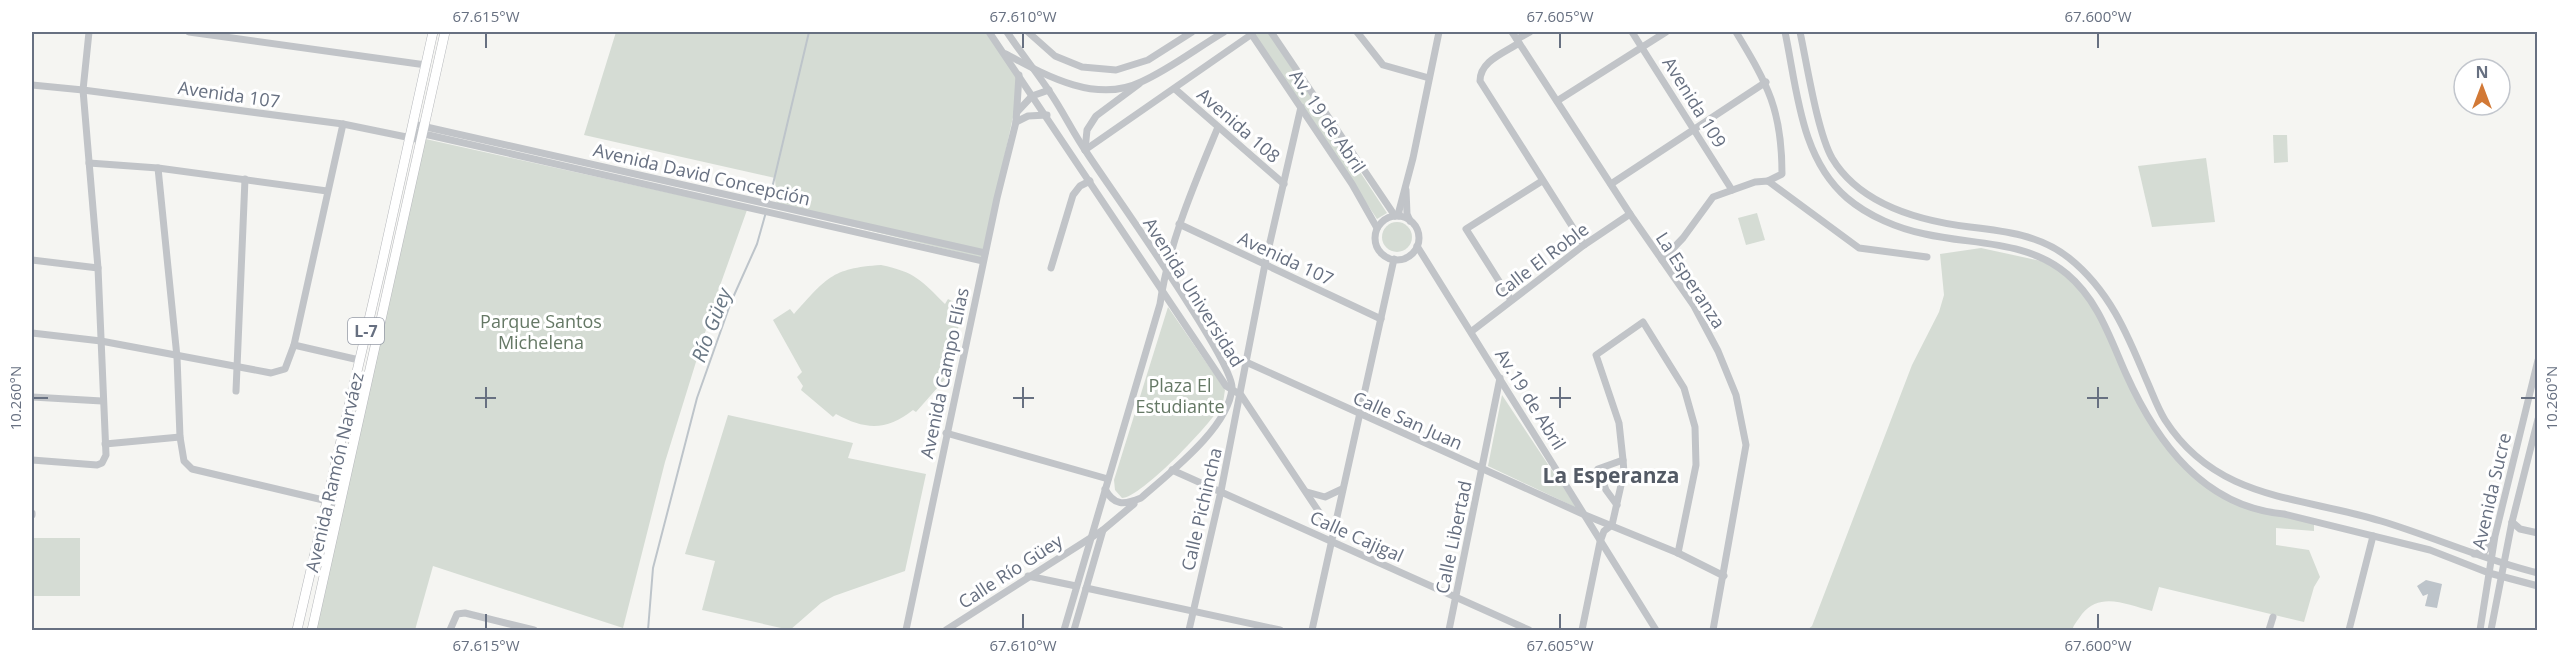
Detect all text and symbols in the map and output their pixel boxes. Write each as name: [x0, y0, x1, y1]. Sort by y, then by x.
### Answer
text: 67.615°W: [452, 6, 520, 26]
text: 67.610°W: [989, 6, 1057, 26]
text: 67.605°W: [1526, 6, 1594, 26]
text: 67.600°W: [2064, 6, 2132, 26]
street label: Avenida 109: [1658, 52, 1732, 152]
north arrow: [2452, 57, 2512, 117]
text: N: [2475, 61, 2489, 83]
street label: Av. 19 de Abril: [1285, 65, 1371, 177]
street label: Avenida 107: [177, 75, 281, 113]
street label: Avenida 108: [1192, 82, 1286, 168]
street label: Avenida David Concepción: [591, 137, 813, 211]
street label: Avenida Universidad: [1138, 213, 1250, 371]
street label: Calle El Roble: [1489, 217, 1593, 303]
street label: Avenida 107: [1234, 225, 1338, 291]
street label: La Esperanza: [1651, 227, 1731, 333]
water label: Río Güey: [685, 282, 738, 366]
street label: Avenida Campo Elías: [914, 285, 974, 461]
park label: Parque Santos Michelena: [480, 309, 602, 354]
road number: L-7: [348, 318, 384, 344]
street label: Av.19 de Abril: [1490, 344, 1572, 454]
text: 10.260°N: [5, 366, 25, 430]
text: 10.260°N: [2541, 366, 2561, 430]
street label: Avenida Ramón Narváez: [299, 370, 369, 574]
park label: Plaza El Estudiante: [1135, 373, 1225, 418]
street label: Calle San Juan: [1349, 385, 1467, 455]
street label: Avenida Sucre: [2466, 430, 2516, 552]
street label: Calle Pichincha: [1175, 445, 1227, 573]
district label: La Esperanza: [1543, 461, 1679, 489]
street label: Calle Libertad: [1429, 478, 1477, 596]
street label: Calle Cajigal: [1306, 505, 1408, 567]
street label: Calle Río Güey: [953, 528, 1068, 614]
text: 67.615°W: [452, 635, 520, 655]
text: 67.610°W: [989, 635, 1057, 655]
text: 67.605°W: [1526, 635, 1594, 655]
text: 67.600°W: [2064, 635, 2132, 655]

